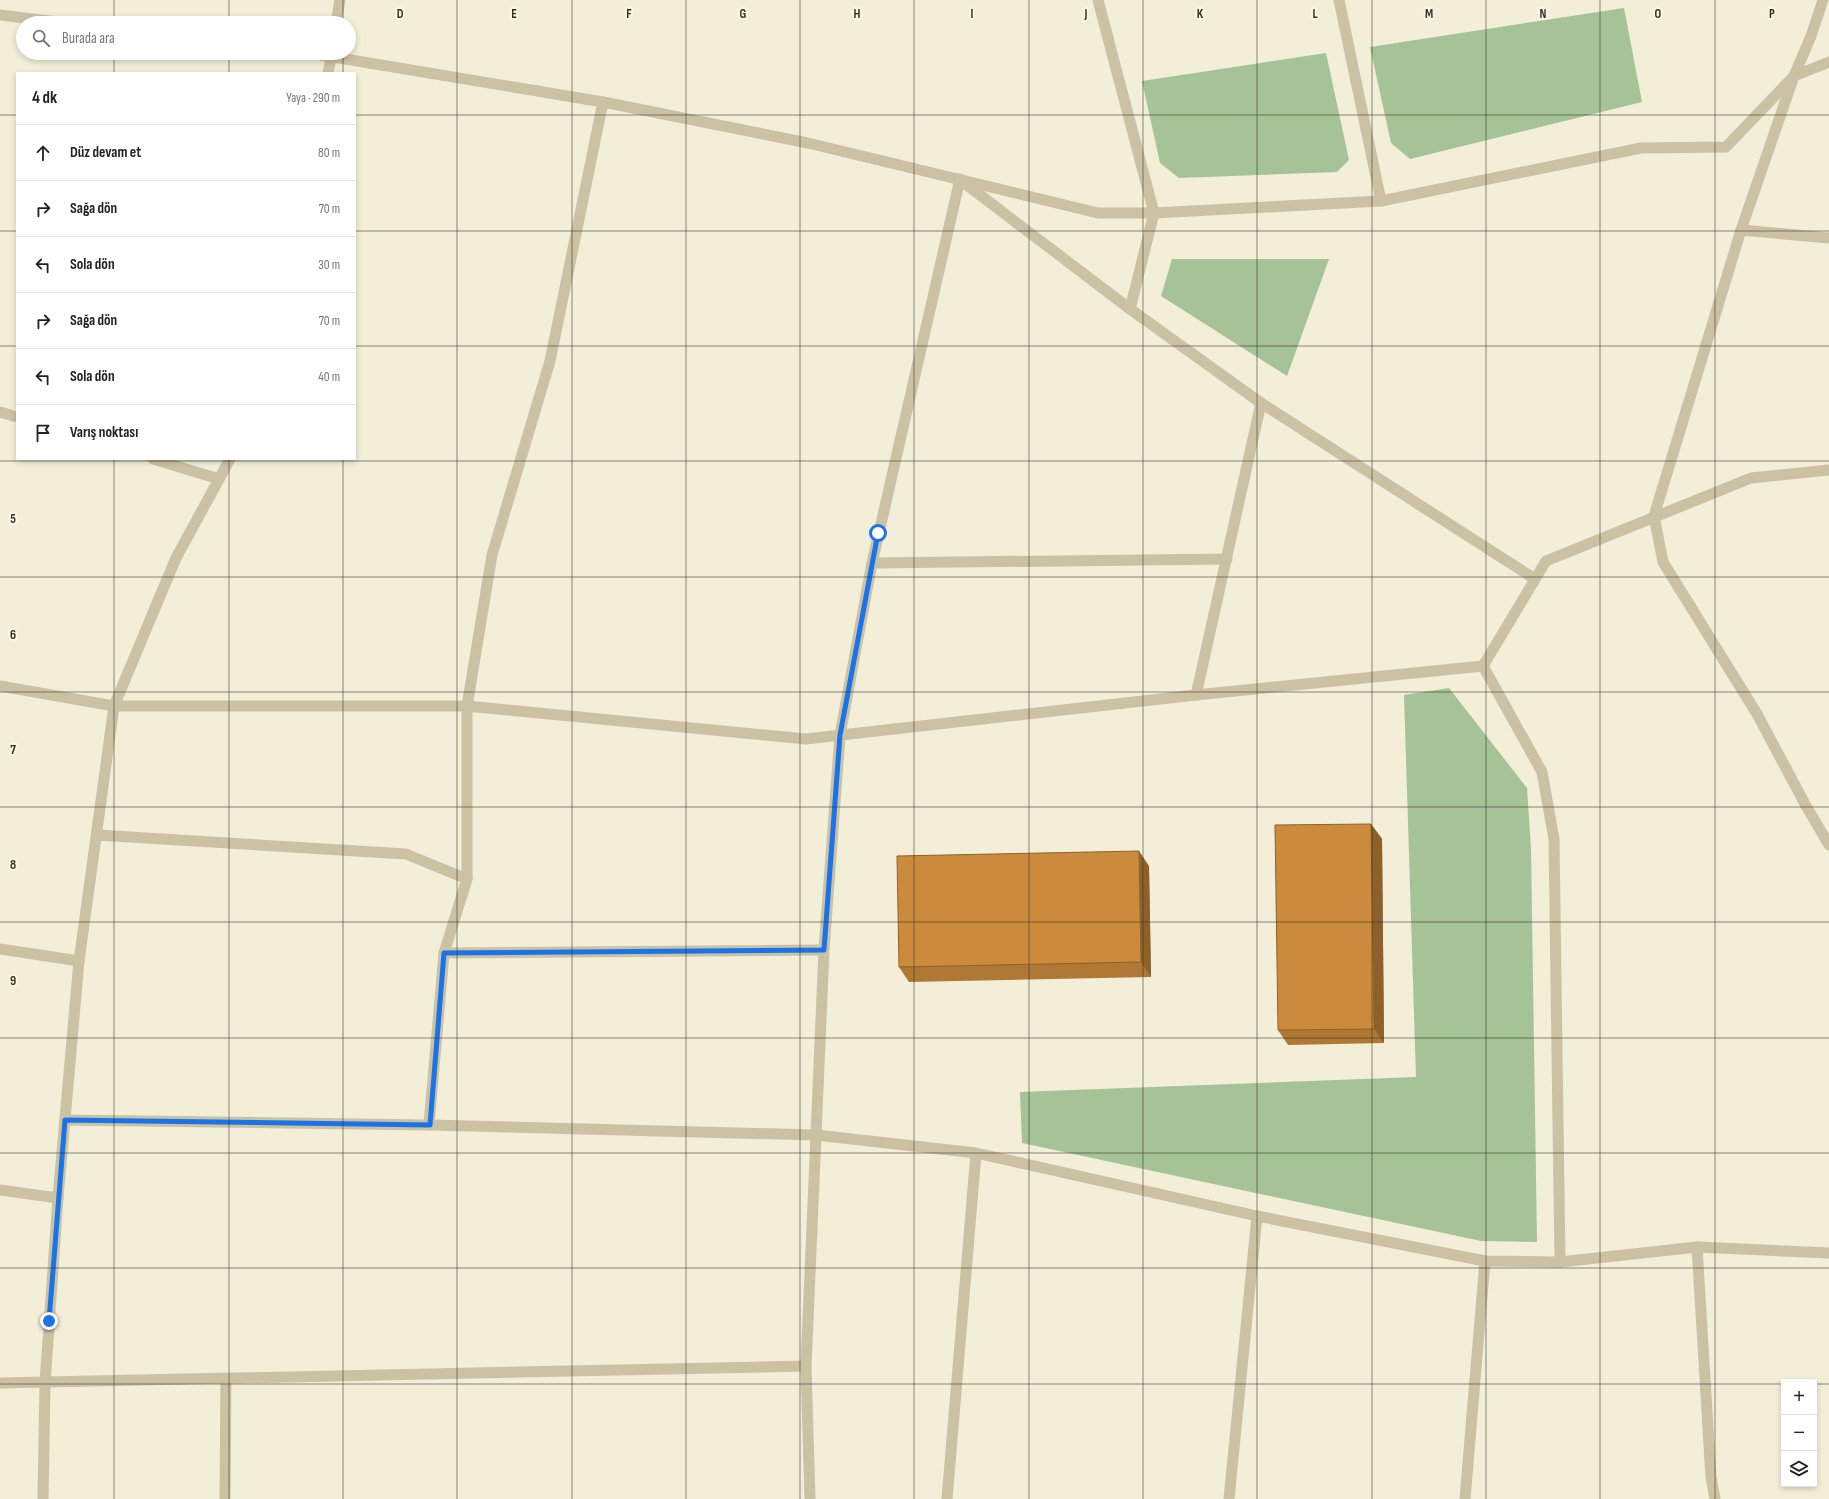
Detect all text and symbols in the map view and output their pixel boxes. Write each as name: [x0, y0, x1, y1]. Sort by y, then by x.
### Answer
text: D: [397, 6, 404, 22]
text: E: [511, 6, 517, 22]
text: F: [626, 6, 632, 22]
text: G: [740, 6, 747, 22]
text: H: [854, 6, 861, 22]
text: I: [971, 6, 974, 22]
text: J: [1084, 6, 1088, 22]
text: K: [1197, 6, 1204, 22]
text: L: [1312, 6, 1318, 22]
text: M: [1425, 6, 1433, 22]
text: N: [1540, 6, 1547, 22]
text: O: [1655, 6, 1662, 22]
text: P: [1769, 6, 1775, 22]
search box: [16, 16, 356, 60]
icon: search: [30, 27, 52, 49]
text: Burada ara: [62, 29, 115, 48]
text: 4 dk: [32, 88, 57, 108]
text: Yaya · 290 m: [286, 90, 340, 106]
icon: ahead: [32, 142, 54, 164]
text: Düz devam et: [70, 143, 141, 162]
text: 80 m: [318, 145, 340, 161]
icon: right: [32, 198, 54, 220]
text: Sağa dön: [70, 199, 117, 218]
text: 70 m: [319, 201, 340, 217]
icon: left: [32, 254, 54, 276]
text: Sola dön: [70, 255, 115, 274]
text: 30 m: [318, 257, 340, 273]
icon: right: [32, 310, 54, 332]
text: Sağa dön: [70, 311, 117, 330]
text: 70 m: [319, 313, 340, 329]
icon: left: [32, 366, 54, 388]
text: Sola dön: [70, 367, 115, 386]
text: 40 m: [318, 369, 340, 385]
icon: arrive: [32, 422, 54, 444]
text: Varış noktası: [70, 423, 138, 442]
text: 5: [10, 511, 16, 527]
route start: [869, 524, 887, 542]
text: 6: [10, 627, 16, 643]
text: 7: [10, 742, 16, 758]
text: 8: [10, 857, 16, 873]
text: 9: [10, 973, 16, 989]
route end: [40, 1312, 58, 1330]
map controls: [1781, 1379, 1817, 1487]
button: +: [1781, 1379, 1817, 1415]
button: −: [1781, 1415, 1817, 1451]
button: layers: [1781, 1451, 1817, 1487]

